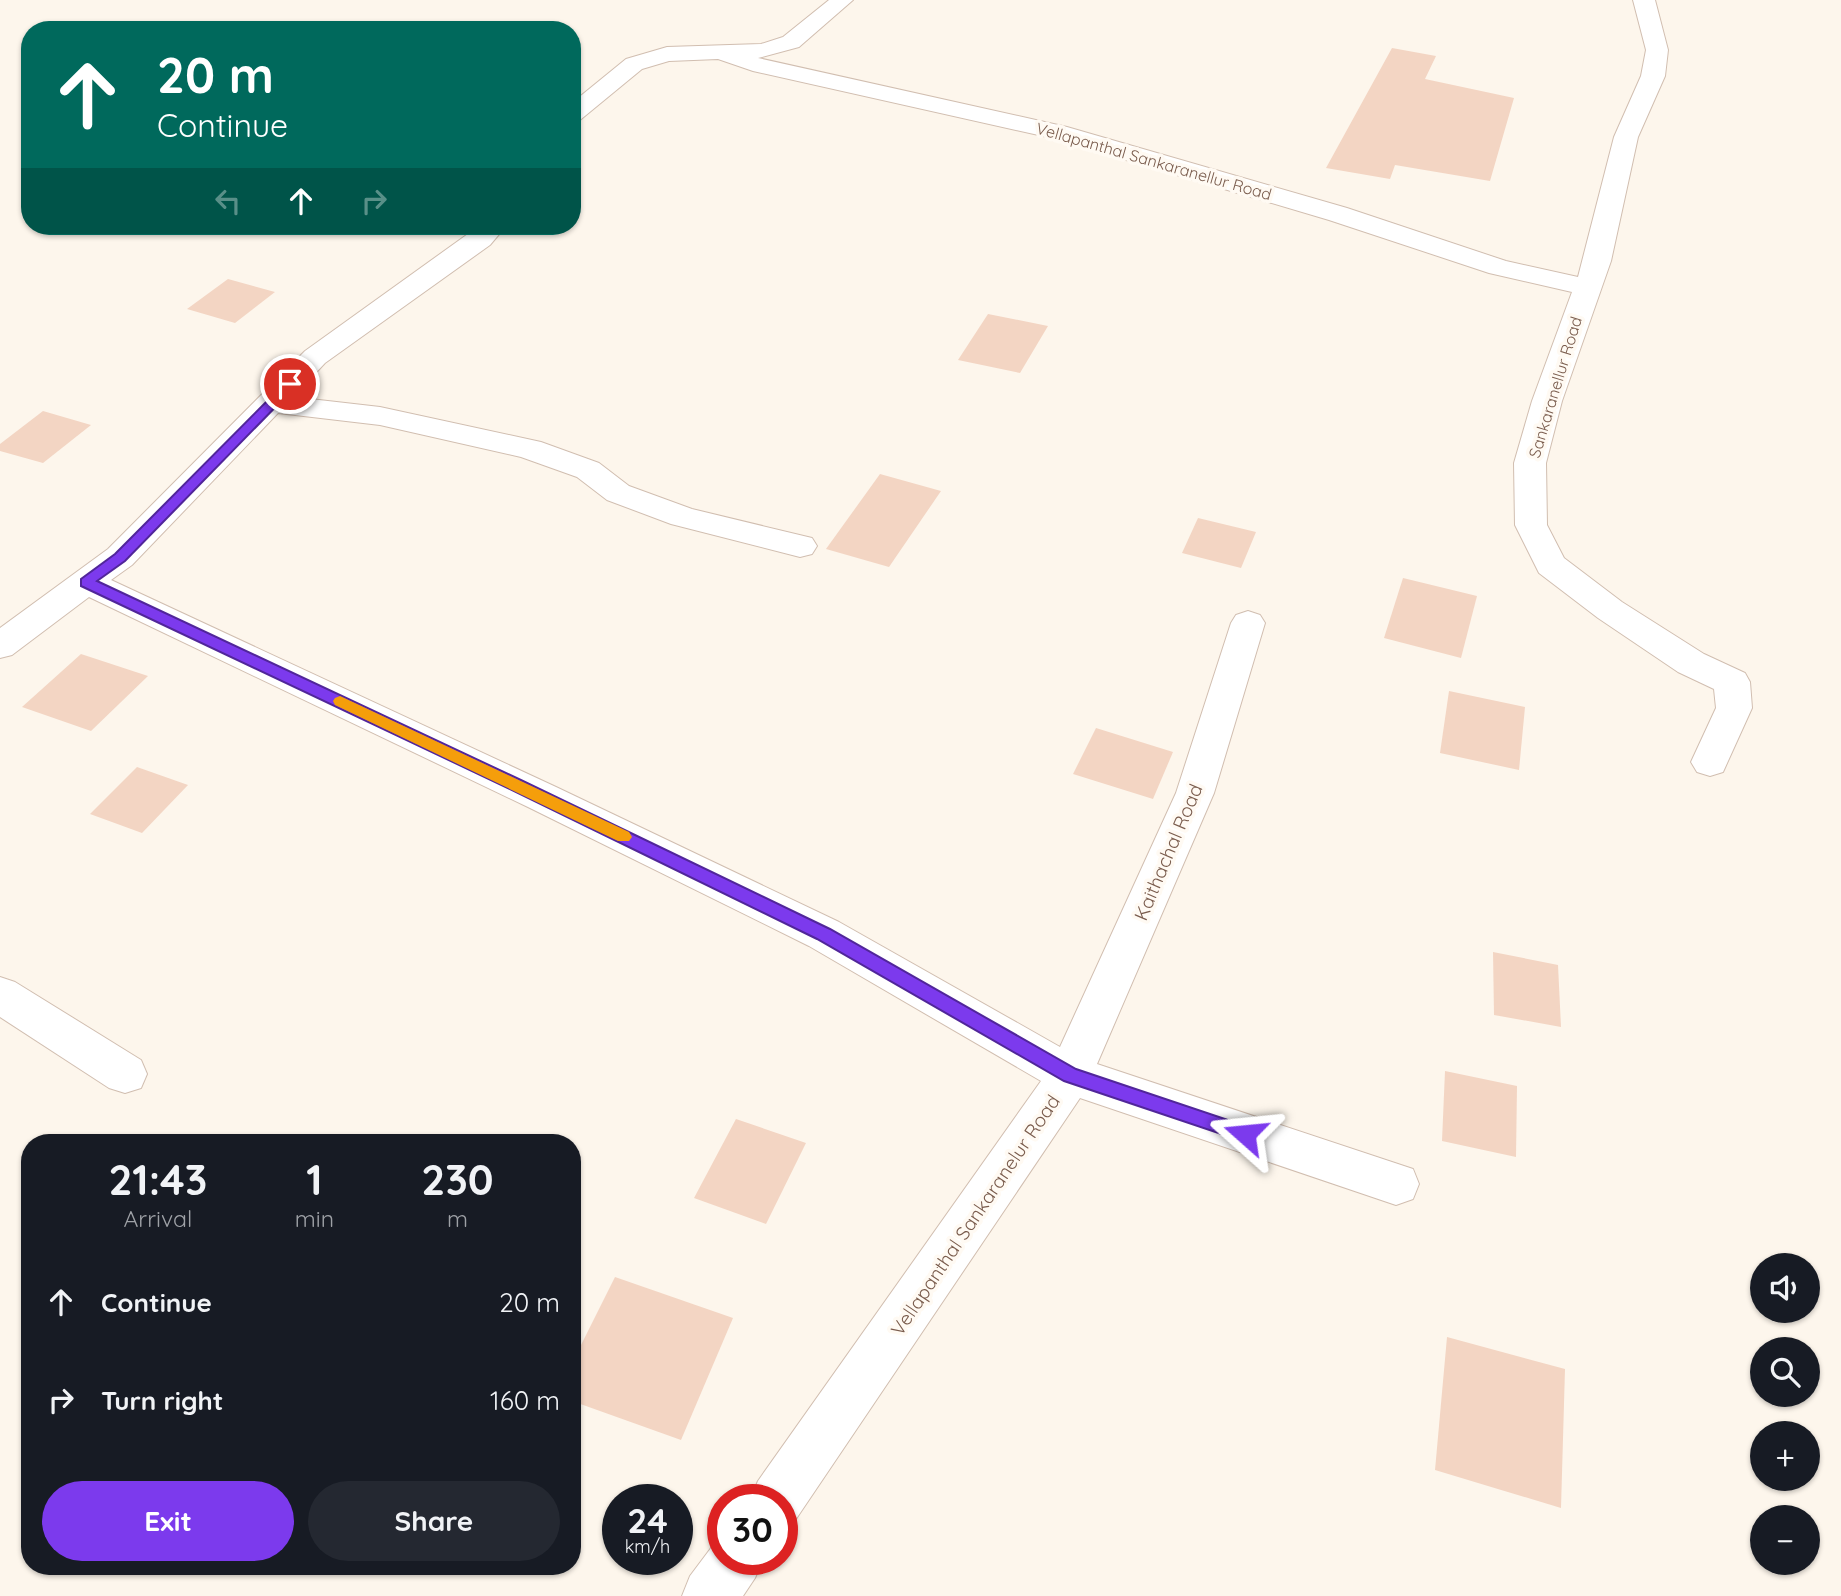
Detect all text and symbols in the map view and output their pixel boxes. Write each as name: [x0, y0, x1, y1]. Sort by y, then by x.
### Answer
text: 20 m: [157, 44, 274, 105]
icon: ahead: [42, 49, 133, 140]
text: Continue: [157, 105, 288, 145]
street label: Vellapanthal Sankaranellur Road: [1034, 118, 1274, 204]
icon: left: [209, 182, 247, 220]
icon: ahead: [282, 182, 320, 220]
icon: right: [355, 182, 393, 220]
street label: Sankaranellur Road: [1524, 314, 1586, 460]
pin: [260, 354, 320, 414]
icon: arrive: [271, 365, 309, 403]
street label: Kaithachal Road: [1128, 780, 1208, 924]
street label: Vellapanthal Sankaranelur Road: [885, 1090, 1065, 1340]
position arrow: [1208, 1097, 1282, 1171]
text: 21:43: [108, 1153, 207, 1206]
text: 1: [306, 1153, 323, 1206]
text: 230: [421, 1153, 494, 1206]
text: Arrival: [123, 1204, 192, 1233]
text: min: [295, 1204, 334, 1233]
text: m: [447, 1204, 468, 1233]
map controls: [1750, 1253, 1820, 1575]
button: sound: [1750, 1253, 1820, 1323]
icon: ahead: [42, 1283, 80, 1321]
text: Continue: [101, 1286, 212, 1319]
text: 20 m: [499, 1286, 560, 1319]
button: search: [1750, 1337, 1820, 1407]
icon: right: [42, 1381, 80, 1419]
text: Turn right: [101, 1384, 223, 1417]
text: 160 m: [490, 1384, 560, 1417]
button: +: [1750, 1421, 1820, 1491]
button: Exit: [42, 1481, 294, 1561]
button: Share: [308, 1481, 560, 1561]
speed limit sign: 30: [707, 1484, 798, 1575]
text: 24: [627, 1498, 668, 1542]
button: −: [1750, 1505, 1820, 1575]
text: km/h: [625, 1535, 670, 1558]

